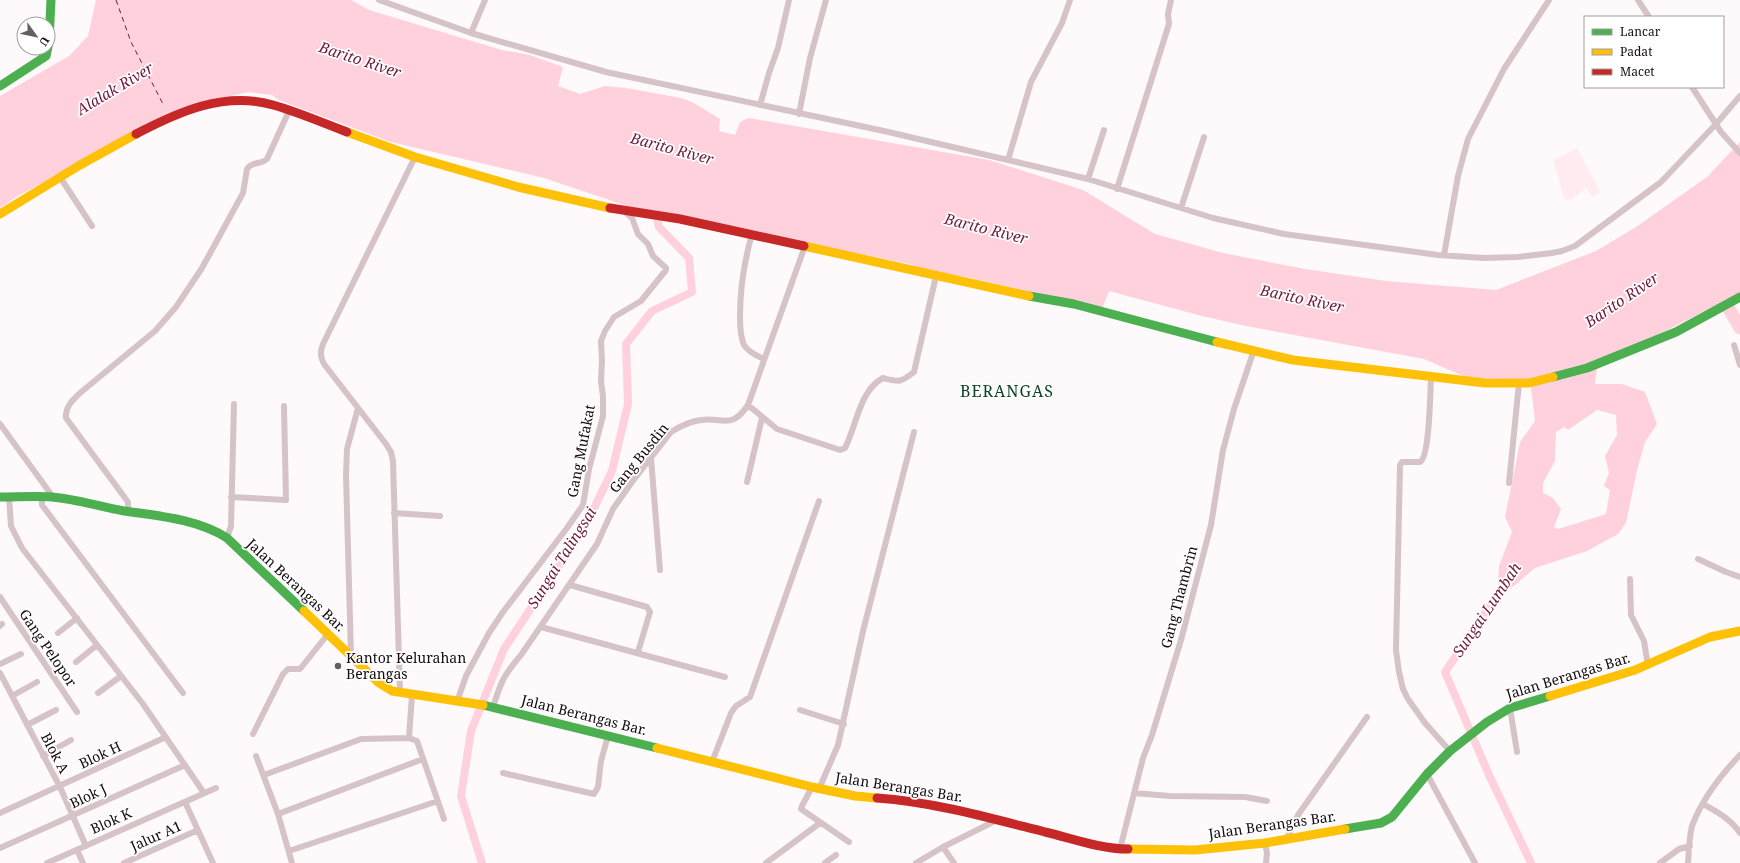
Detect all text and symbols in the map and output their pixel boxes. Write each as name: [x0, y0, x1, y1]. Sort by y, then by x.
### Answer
north arrow: [16, 16, 56, 56]
legend: [1584, 16, 1724, 88]
text: Lancar: [1620, 23, 1661, 40]
text: U: [36, 34, 53, 50]
water label: Barito River: [316, 36, 405, 82]
text: Padat: [1620, 43, 1652, 60]
water label: Alalak River: [71, 57, 158, 120]
text: Macet: [1620, 63, 1655, 80]
water label: Barito River: [628, 127, 717, 169]
water label: Barito River: [942, 208, 1031, 248]
water label: Barito River: [1580, 267, 1663, 332]
water label: Barito River: [1258, 279, 1347, 317]
district label: BERANGAS: [960, 380, 1054, 402]
street label: Gang Mufakat: [562, 403, 599, 499]
street label: Gang Busdin: [605, 419, 673, 497]
water label: Sungai Talingsai: [522, 503, 601, 612]
street label: Jalan Berangas Bar.: [242, 533, 350, 635]
street label: Gang Thambrin: [1156, 544, 1201, 650]
water label: Sungai Lumbah: [1447, 558, 1525, 660]
street label: Gang Pelopor: [15, 605, 82, 691]
place label: Kantor Kelurahan Berangas: [346, 648, 466, 683]
street label: Jalan Berangas Bar.: [1503, 648, 1632, 704]
marker: Kantor Kelurahan Berangas: [333, 661, 343, 671]
street label: Jalan Berangas Bar.: [519, 690, 649, 739]
street label: Blok A: [37, 729, 74, 776]
street label: Blok H: [76, 737, 124, 773]
street label: Jalan Berangas Bar.: [833, 767, 964, 806]
street label: Blok J: [66, 779, 109, 812]
street label: Blok K: [87, 803, 135, 838]
street label: Jalan Berangas Bar.: [1206, 806, 1337, 843]
street label: Jalur A1: [126, 816, 184, 856]

